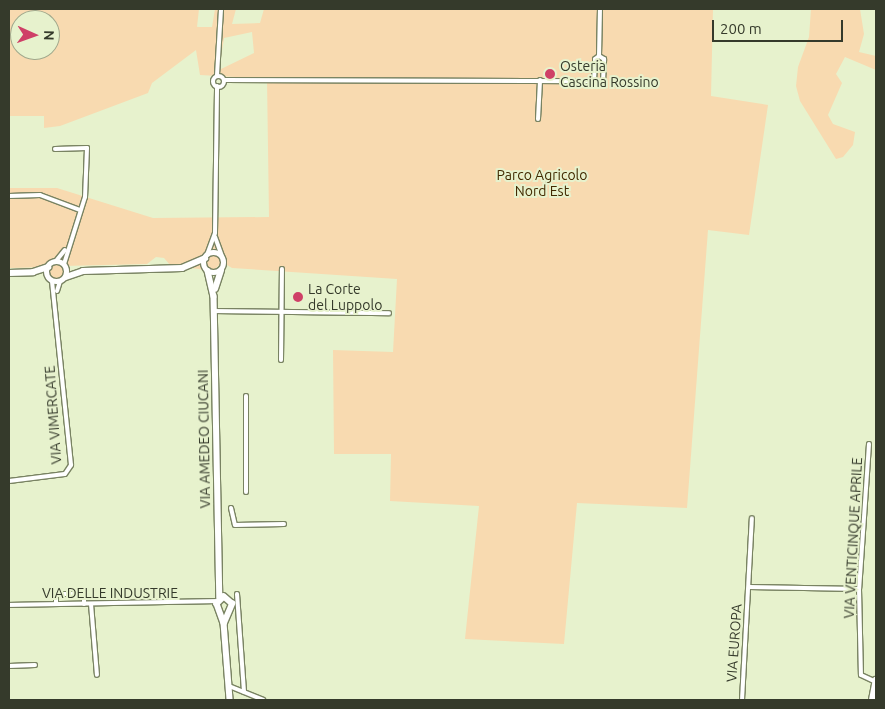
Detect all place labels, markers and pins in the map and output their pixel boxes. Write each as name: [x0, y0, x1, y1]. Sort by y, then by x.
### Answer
place label: Osteria Cascina Rossino: [560, 58, 659, 90]
marker: Osteria Cascina Rossino: [544, 68, 556, 80]
place label: La Corte del Luppolo: [308, 281, 382, 314]
marker: La Corte del Luppolo: [292, 291, 304, 303]

